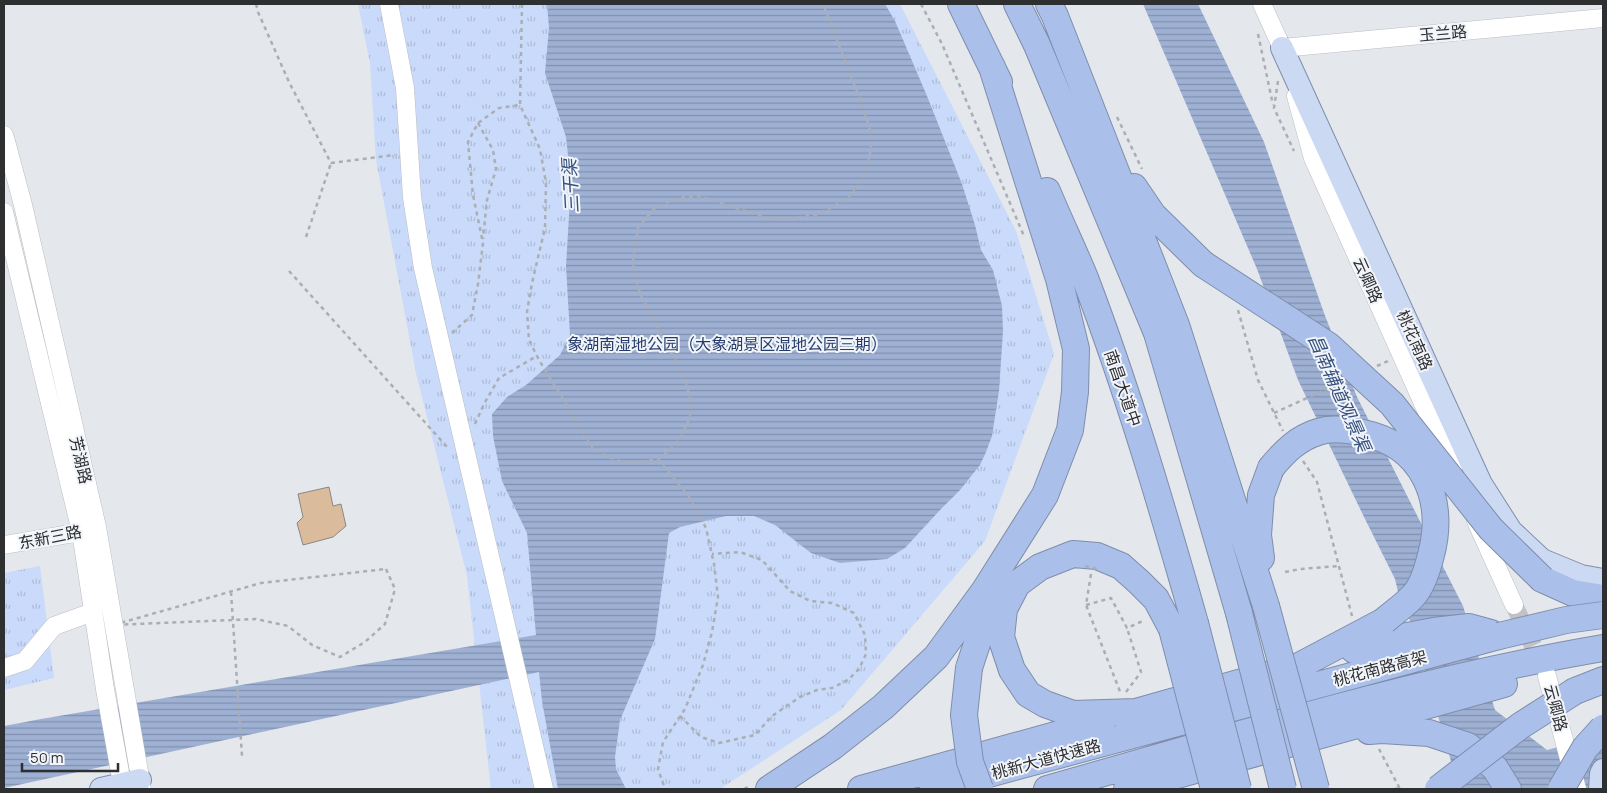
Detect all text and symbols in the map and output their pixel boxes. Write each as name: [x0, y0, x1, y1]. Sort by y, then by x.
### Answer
street label: 玉兰路: [1418, 20, 1468, 46]
water label: 三干渠: [556, 155, 583, 214]
street label: 云卿路: [1348, 254, 1388, 306]
street label: 桃花南路: [1392, 306, 1438, 374]
water label: 昌南辅道观景渠: [1303, 330, 1378, 458]
park label: 象湖南湿地公园（大象湖景区湿地公园三期）: [567, 333, 887, 355]
street label: 南昌大道中: [1100, 347, 1146, 429]
street label: 芳湖路: [65, 434, 97, 486]
street label: 东新三路: [16, 520, 84, 554]
street label: 桃花南路高架: [1331, 645, 1429, 691]
street label: 云卿路: [1539, 682, 1573, 734]
street label: 桃新大道快速路: [989, 734, 1103, 784]
scale bar: [22, 740, 119, 772]
text: 50 m: [30, 747, 64, 768]

